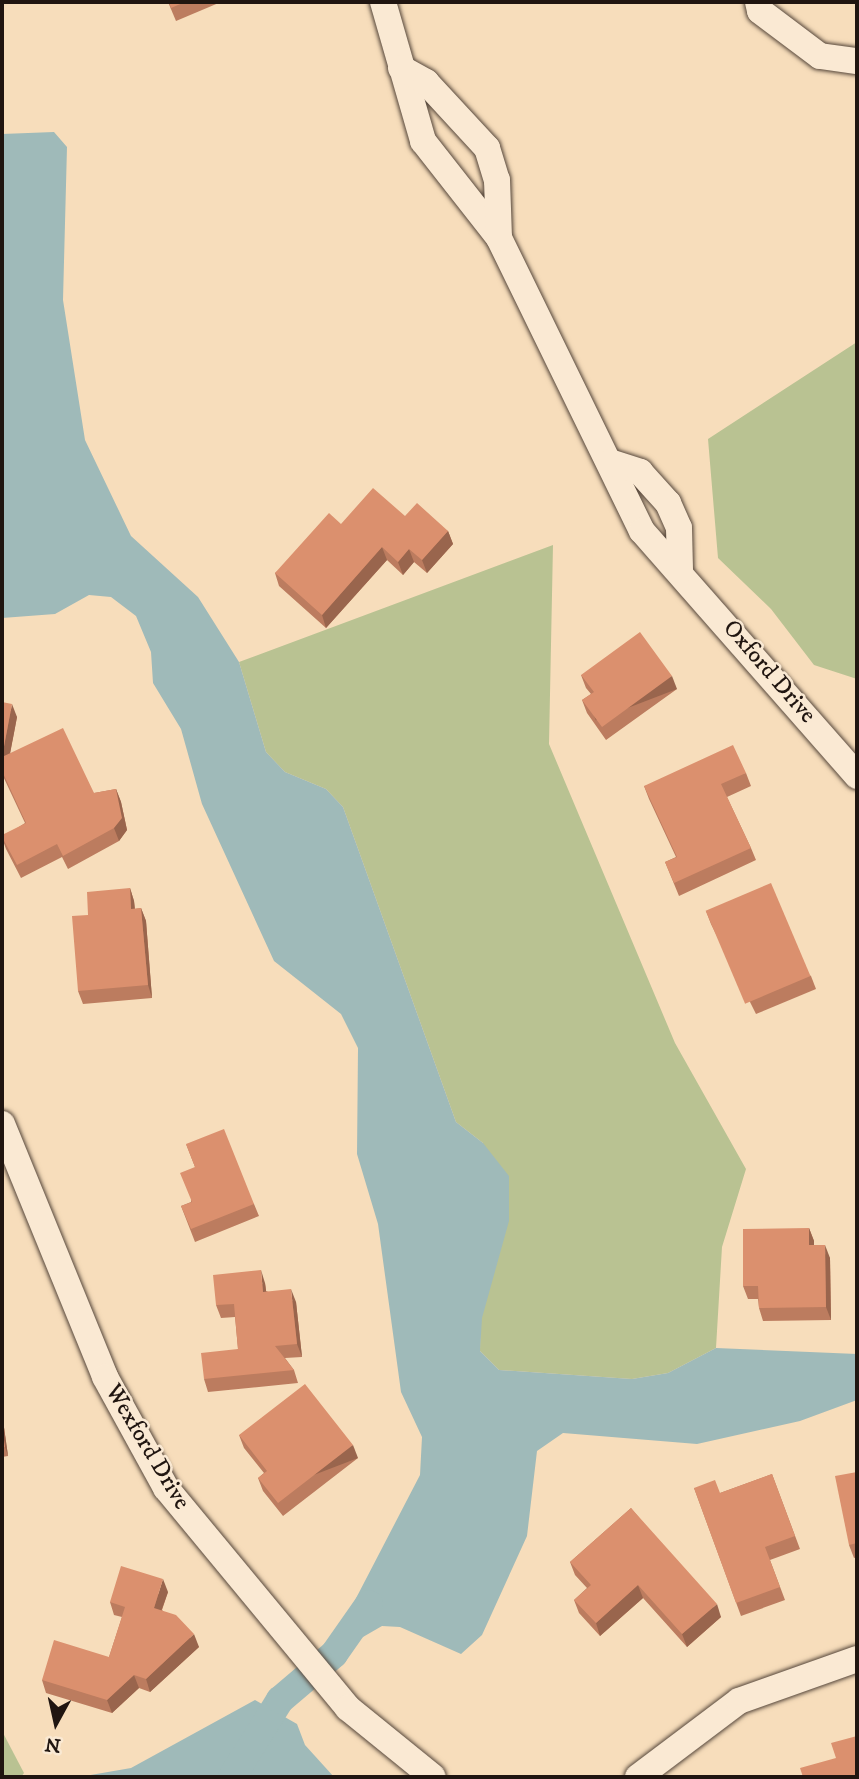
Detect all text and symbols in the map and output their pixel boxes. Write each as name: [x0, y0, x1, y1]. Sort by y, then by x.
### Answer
street label: Oxford Drive: [716, 615, 822, 729]
street label: Wexford Drive: [98, 1379, 196, 1515]
north arrow: [21, 1688, 91, 1758]
text: N: [44, 1732, 62, 1757]

